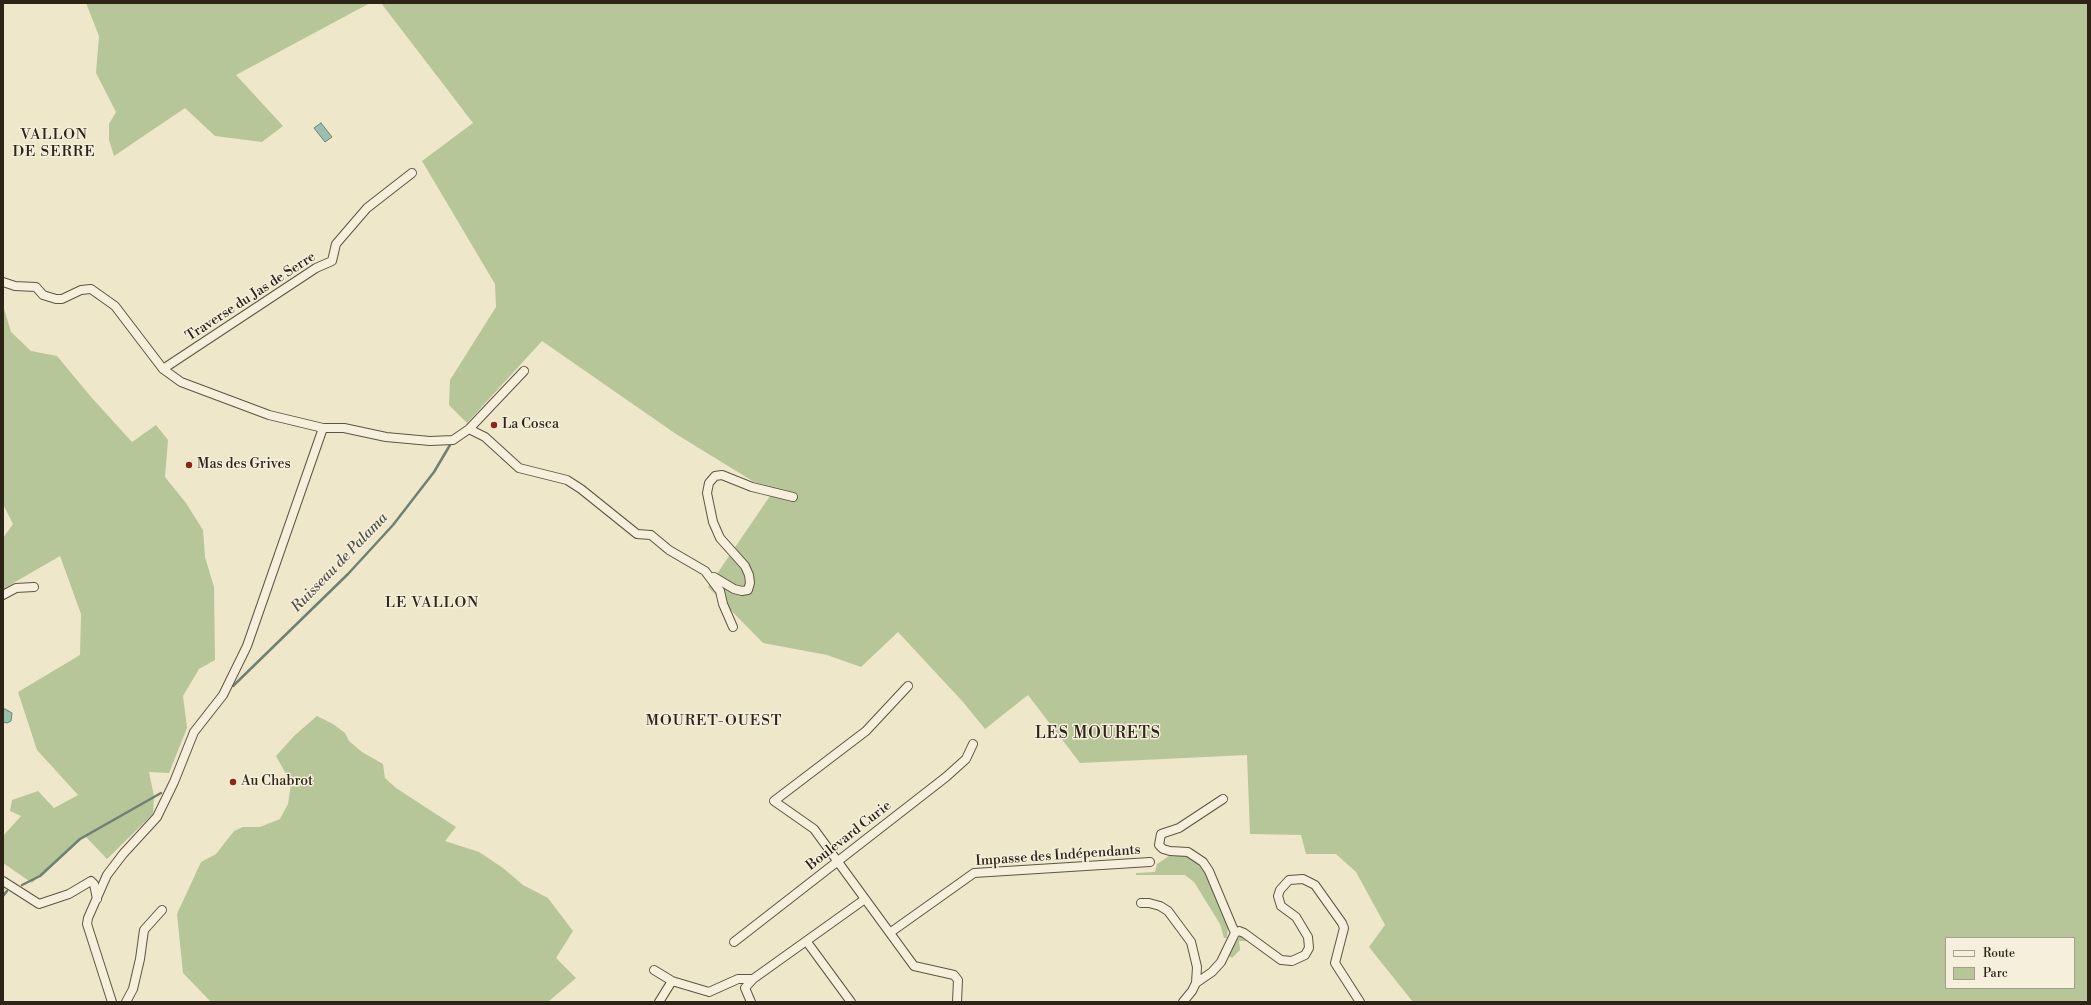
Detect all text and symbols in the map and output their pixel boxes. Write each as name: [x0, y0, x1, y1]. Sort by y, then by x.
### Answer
district label: VALLON DE SERRE: [12, 126, 96, 161]
street label: Traverse du Jas de Serre: [183, 249, 319, 345]
place label: La Cosca: [502, 417, 559, 433]
marker: La Cosca: [489, 420, 499, 430]
place label: Mas des Grives: [197, 457, 291, 473]
marker: Mas des Grives: [184, 460, 194, 470]
water label: Ruisseau de Palama: [288, 510, 392, 616]
district label: LE VALLON: [385, 594, 479, 612]
district label: MOURET-OUEST: [646, 712, 782, 730]
district label: LES MOURETS: [1035, 724, 1161, 744]
place label: Au Chabrot: [241, 774, 313, 790]
marker: Au Chabrot: [228, 777, 238, 787]
street label: Boulevard Curie: [803, 798, 895, 874]
street label: Impasse des Indépendants: [975, 842, 1141, 870]
legend: [1945, 937, 2075, 989]
text: Route: [1983, 946, 2015, 961]
text: Parc: [1983, 966, 2008, 981]

